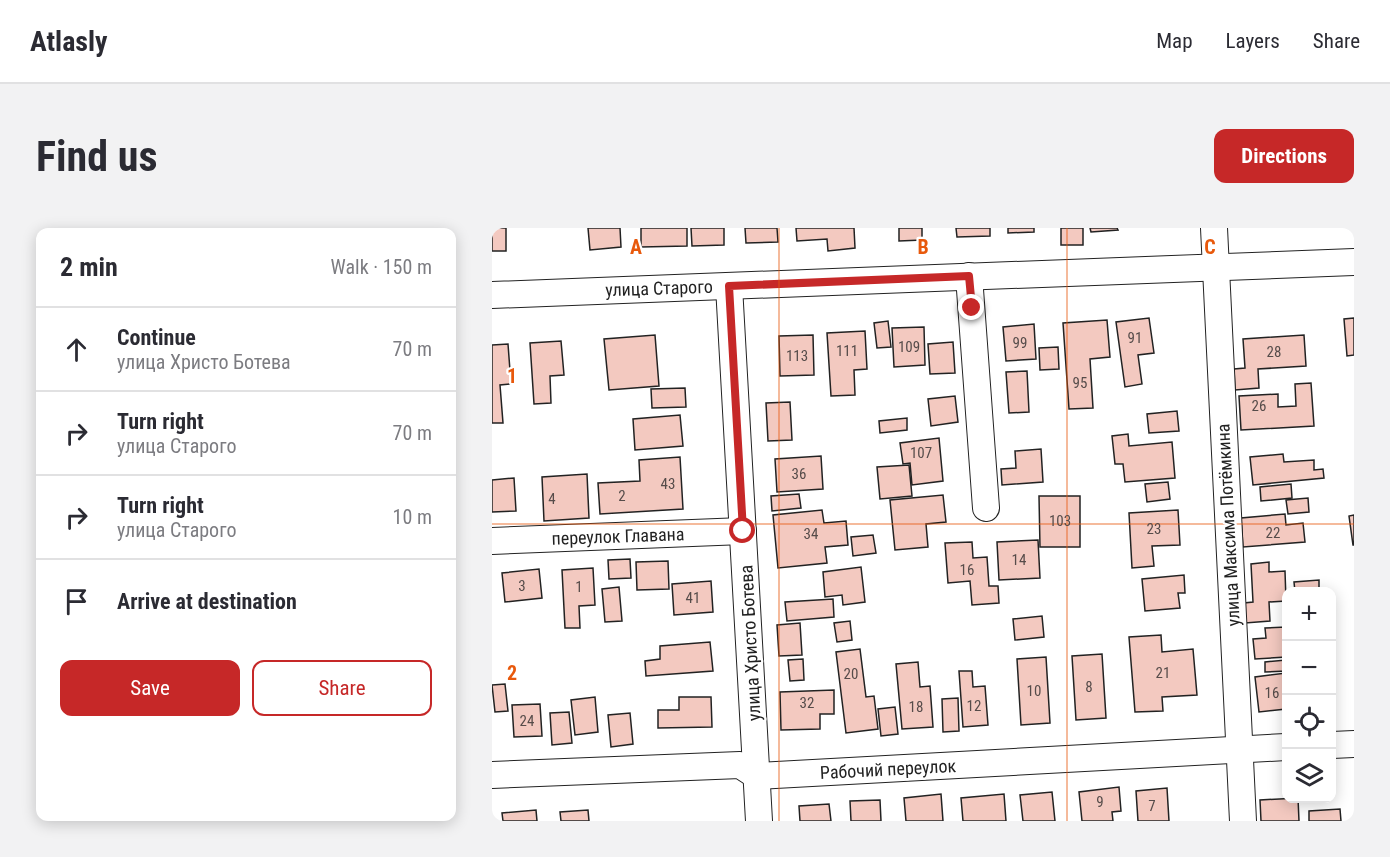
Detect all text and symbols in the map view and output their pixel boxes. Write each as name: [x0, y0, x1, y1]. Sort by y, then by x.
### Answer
text: Atlasly: [30, 25, 108, 58]
text: Map: [1156, 29, 1193, 53]
text: Layers: [1226, 29, 1280, 53]
text: Share: [1313, 29, 1360, 53]
button: Directions: [1214, 129, 1354, 183]
text: Find us: [36, 132, 157, 181]
text: A: [630, 235, 642, 259]
text: B: [917, 235, 929, 259]
text: C: [1204, 235, 1216, 259]
text: 2 min: [60, 252, 118, 282]
text: Walk · 150 m: [331, 255, 432, 279]
street label: улица Старого: [605, 276, 713, 300]
route end: [958, 294, 984, 320]
text: Continue: [117, 325, 196, 350]
house number: 91: [1128, 329, 1142, 347]
icon: ahead: [60, 333, 93, 366]
house number: 99: [1013, 334, 1027, 352]
text: 70 m: [393, 337, 432, 361]
house number: 109: [898, 338, 920, 356]
house number: 111: [836, 342, 858, 360]
house number: 28: [1267, 343, 1281, 361]
house number: 113: [786, 347, 808, 365]
text: улица Христо Ботева: [117, 350, 291, 374]
text: 1: [507, 364, 517, 388]
house number: 95: [1073, 374, 1087, 392]
house number: 26: [1252, 397, 1266, 415]
text: Turn right: [117, 409, 204, 434]
icon: right: [60, 417, 93, 450]
text: 70 m: [393, 421, 432, 445]
street label: улица Максима Потёмкина: [1212, 423, 1244, 627]
text: улица Старого: [117, 434, 236, 458]
house number: 107: [910, 444, 932, 462]
house number: 36: [792, 465, 806, 483]
house number: 43: [661, 475, 675, 493]
house number: 2: [618, 487, 626, 505]
house number: 4: [548, 490, 556, 508]
text: Turn right: [117, 493, 204, 518]
icon: right: [60, 501, 93, 534]
text: 10 m: [393, 505, 432, 529]
house number: 103: [1049, 512, 1071, 530]
route start: [729, 517, 755, 543]
text: улица Старого: [117, 518, 236, 542]
house number: 23: [1147, 520, 1161, 538]
street label: переулок Главана: [551, 523, 685, 549]
house number: 22: [1266, 524, 1280, 542]
house number: 34: [804, 525, 818, 543]
house number: 14: [1012, 551, 1026, 569]
house number: 16: [960, 561, 974, 579]
street label: улица Христо Ботева: [735, 564, 765, 722]
house number: 3: [518, 577, 526, 595]
house number: 1: [575, 578, 583, 596]
icon: arrive: [60, 585, 93, 618]
map controls: [1282, 587, 1336, 803]
button: +: [1282, 587, 1336, 641]
text: Arrive at destination: [117, 589, 297, 614]
house number: 41: [686, 589, 700, 607]
button: −: [1282, 641, 1336, 695]
button: Save: [60, 660, 240, 716]
button: Share: [252, 660, 432, 716]
text: 2: [507, 661, 517, 685]
house number: 21: [1156, 664, 1170, 682]
house number: 20: [844, 665, 858, 683]
house number: 8: [1085, 678, 1093, 696]
house number: 10: [1027, 682, 1041, 700]
house number: 16: [1265, 684, 1279, 702]
house number: 32: [800, 694, 814, 712]
button: locate: [1282, 695, 1336, 749]
house number: 12: [967, 697, 981, 715]
house number: 18: [909, 698, 923, 716]
house number: 24: [520, 712, 534, 730]
button: layers: [1282, 749, 1336, 803]
street label: Рабочий переулок: [819, 755, 957, 783]
house number: 9: [1096, 793, 1104, 811]
house number: 7: [1148, 797, 1156, 815]

